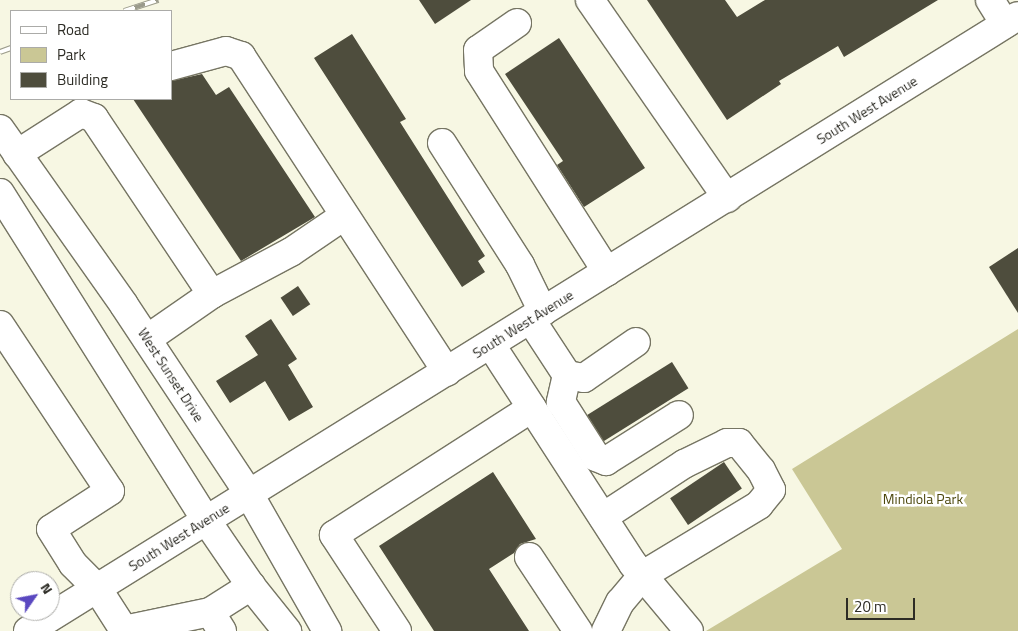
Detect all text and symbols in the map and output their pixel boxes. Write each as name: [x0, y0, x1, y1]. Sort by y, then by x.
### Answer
legend: [10, 10, 172, 100]
text: Road: [57, 18, 89, 41]
text: Park: [57, 43, 86, 66]
text: Building: [57, 68, 108, 91]
street label: South West Avenue: [814, 72, 920, 148]
street label: South West Avenue: [470, 286, 576, 362]
street label: West Sunset Drive: [134, 325, 208, 425]
park label: Mindiola Park: [883, 491, 963, 507]
street label: South West Avenue: [126, 499, 232, 575]
north arrow: [10, 571, 60, 621]
text: N: [36, 578, 59, 598]
scale bar: [848, 588, 917, 620]
text: 20 m: [854, 595, 887, 618]

